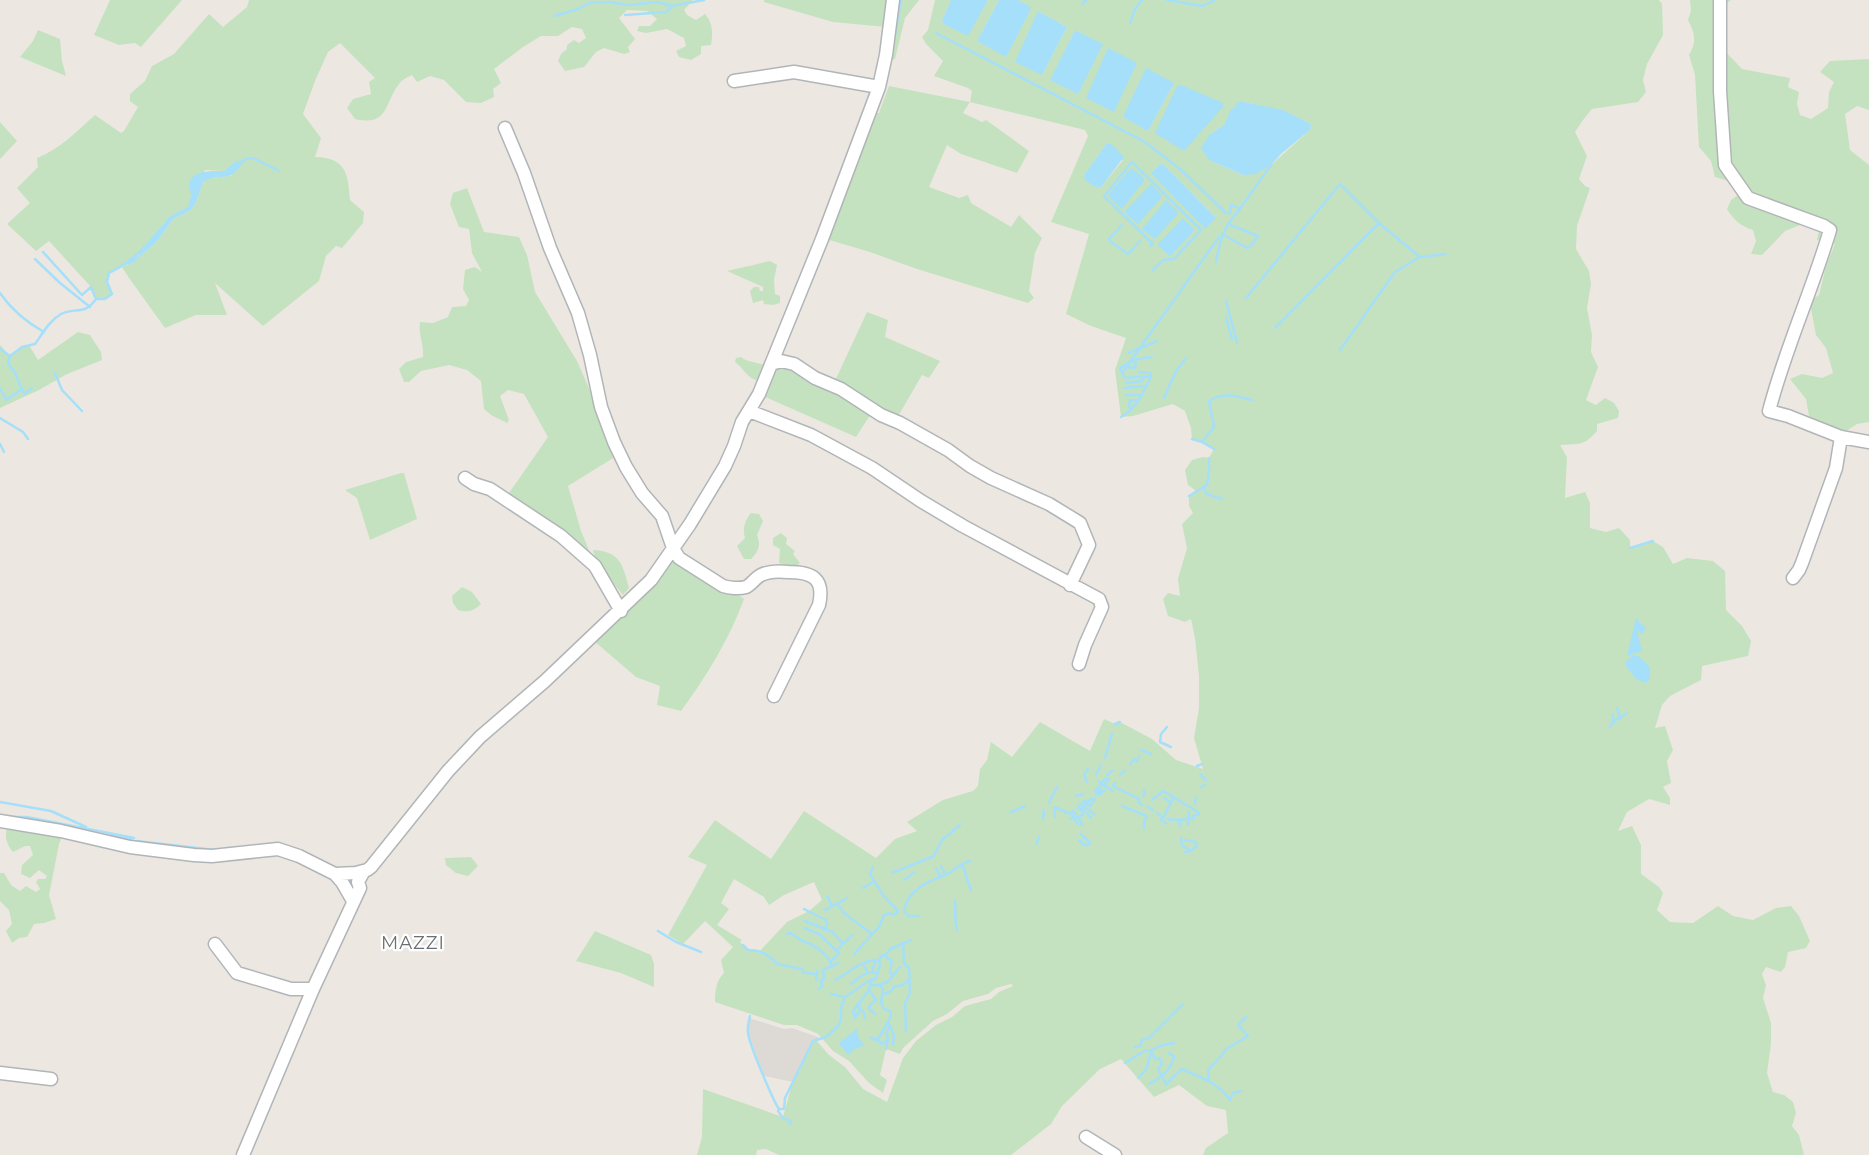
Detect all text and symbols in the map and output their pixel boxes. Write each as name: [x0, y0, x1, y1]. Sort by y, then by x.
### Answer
district label: MAZZI: [381, 932, 445, 954]

